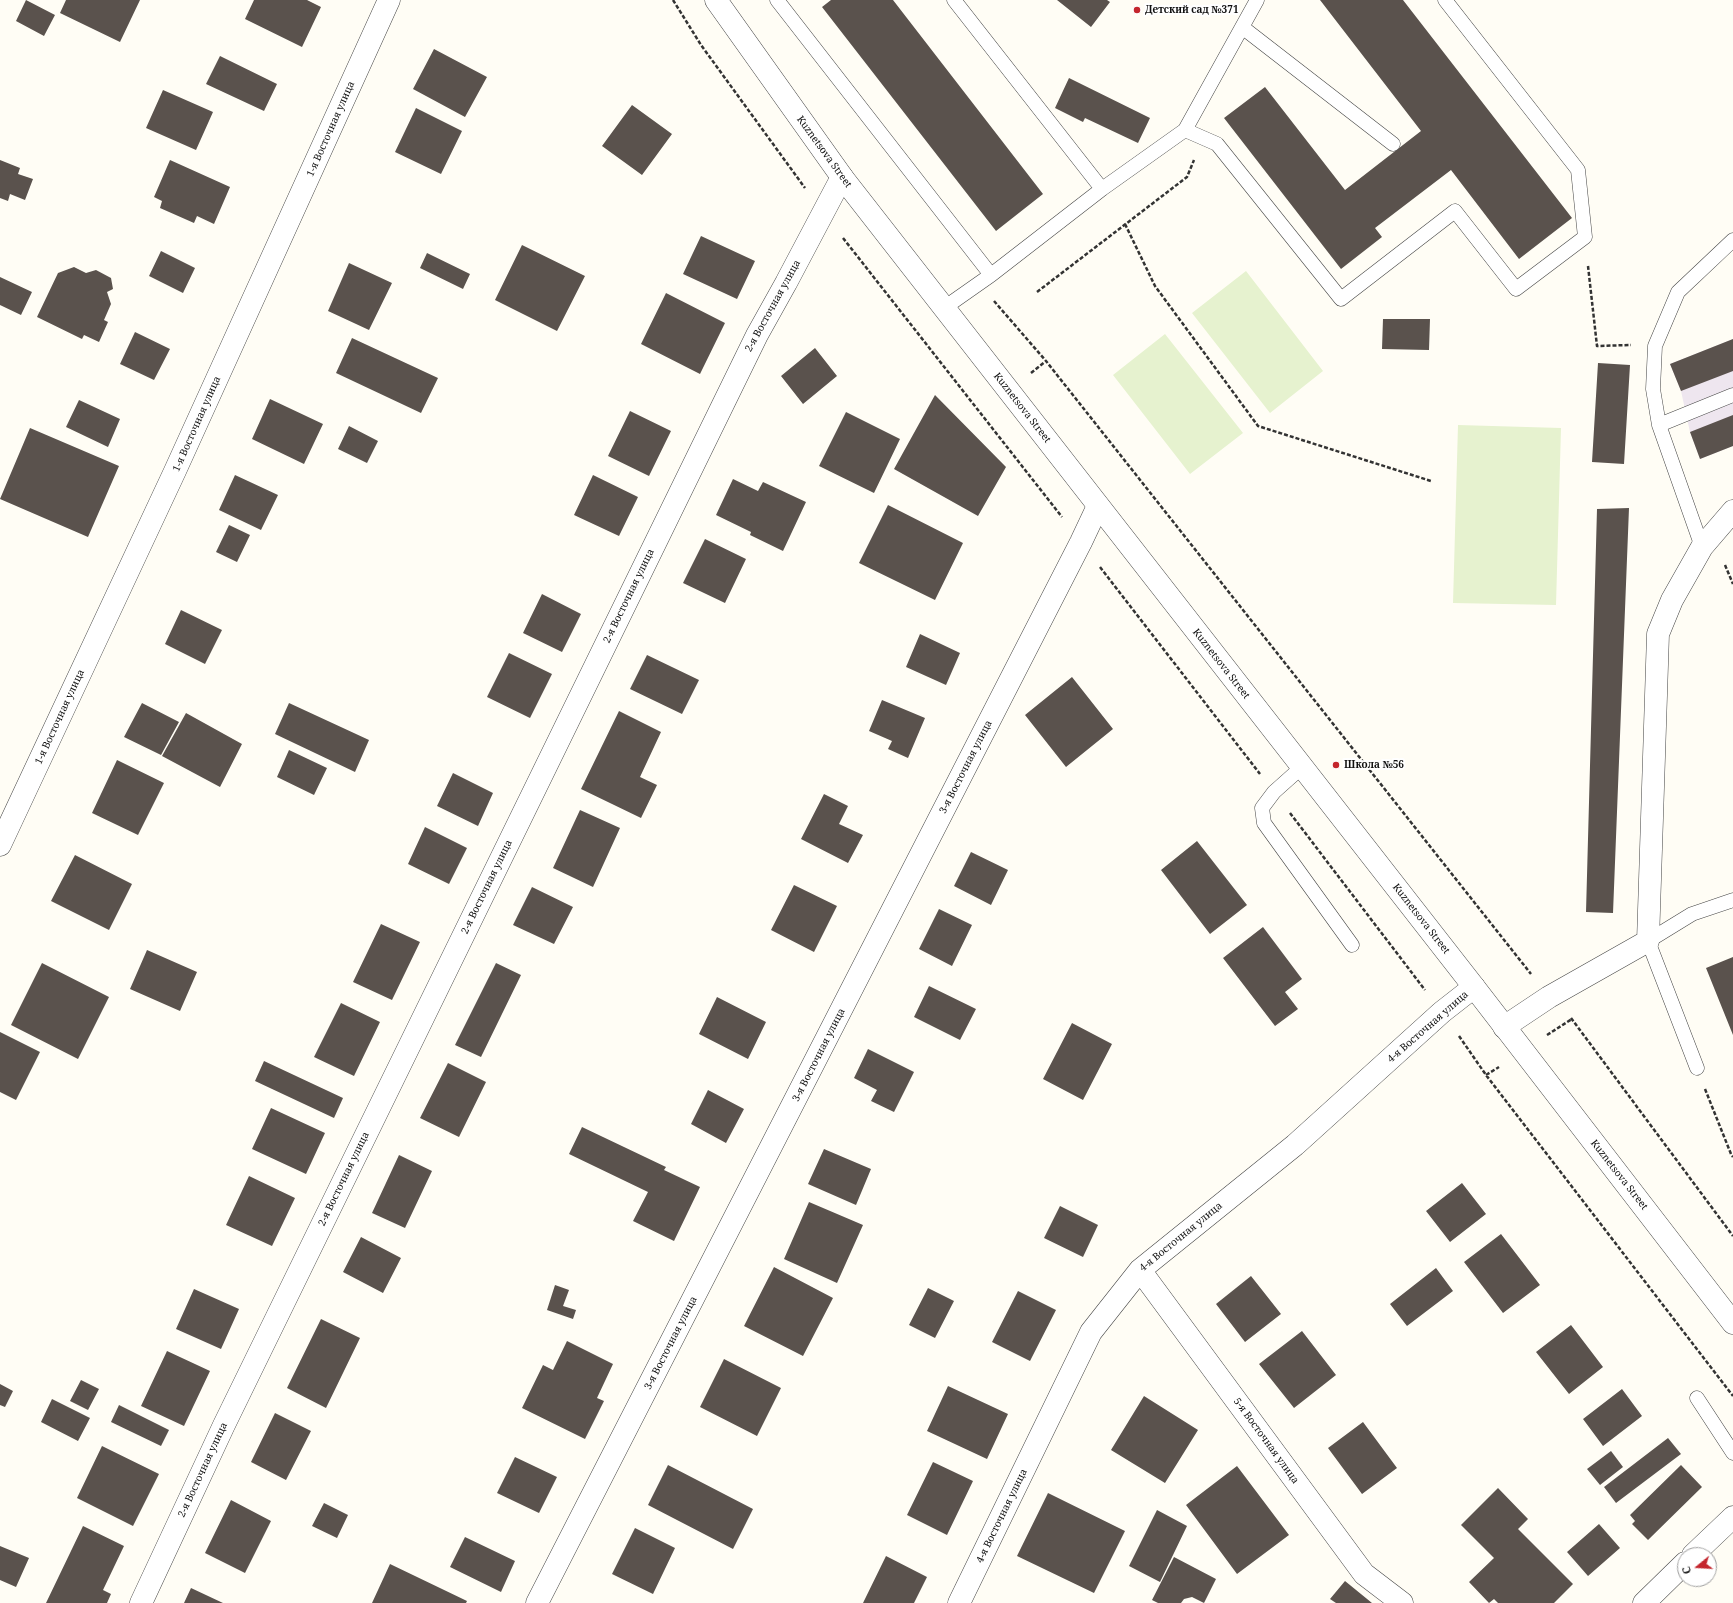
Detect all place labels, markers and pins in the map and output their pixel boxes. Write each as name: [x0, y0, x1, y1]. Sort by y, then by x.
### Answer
place label: Детский сад №371: [1145, 4, 1239, 16]
marker: Детский сад №371: [1132, 5, 1142, 15]
place label: Школа №56: [1344, 759, 1404, 771]
marker: Школа №56: [1331, 760, 1341, 770]

